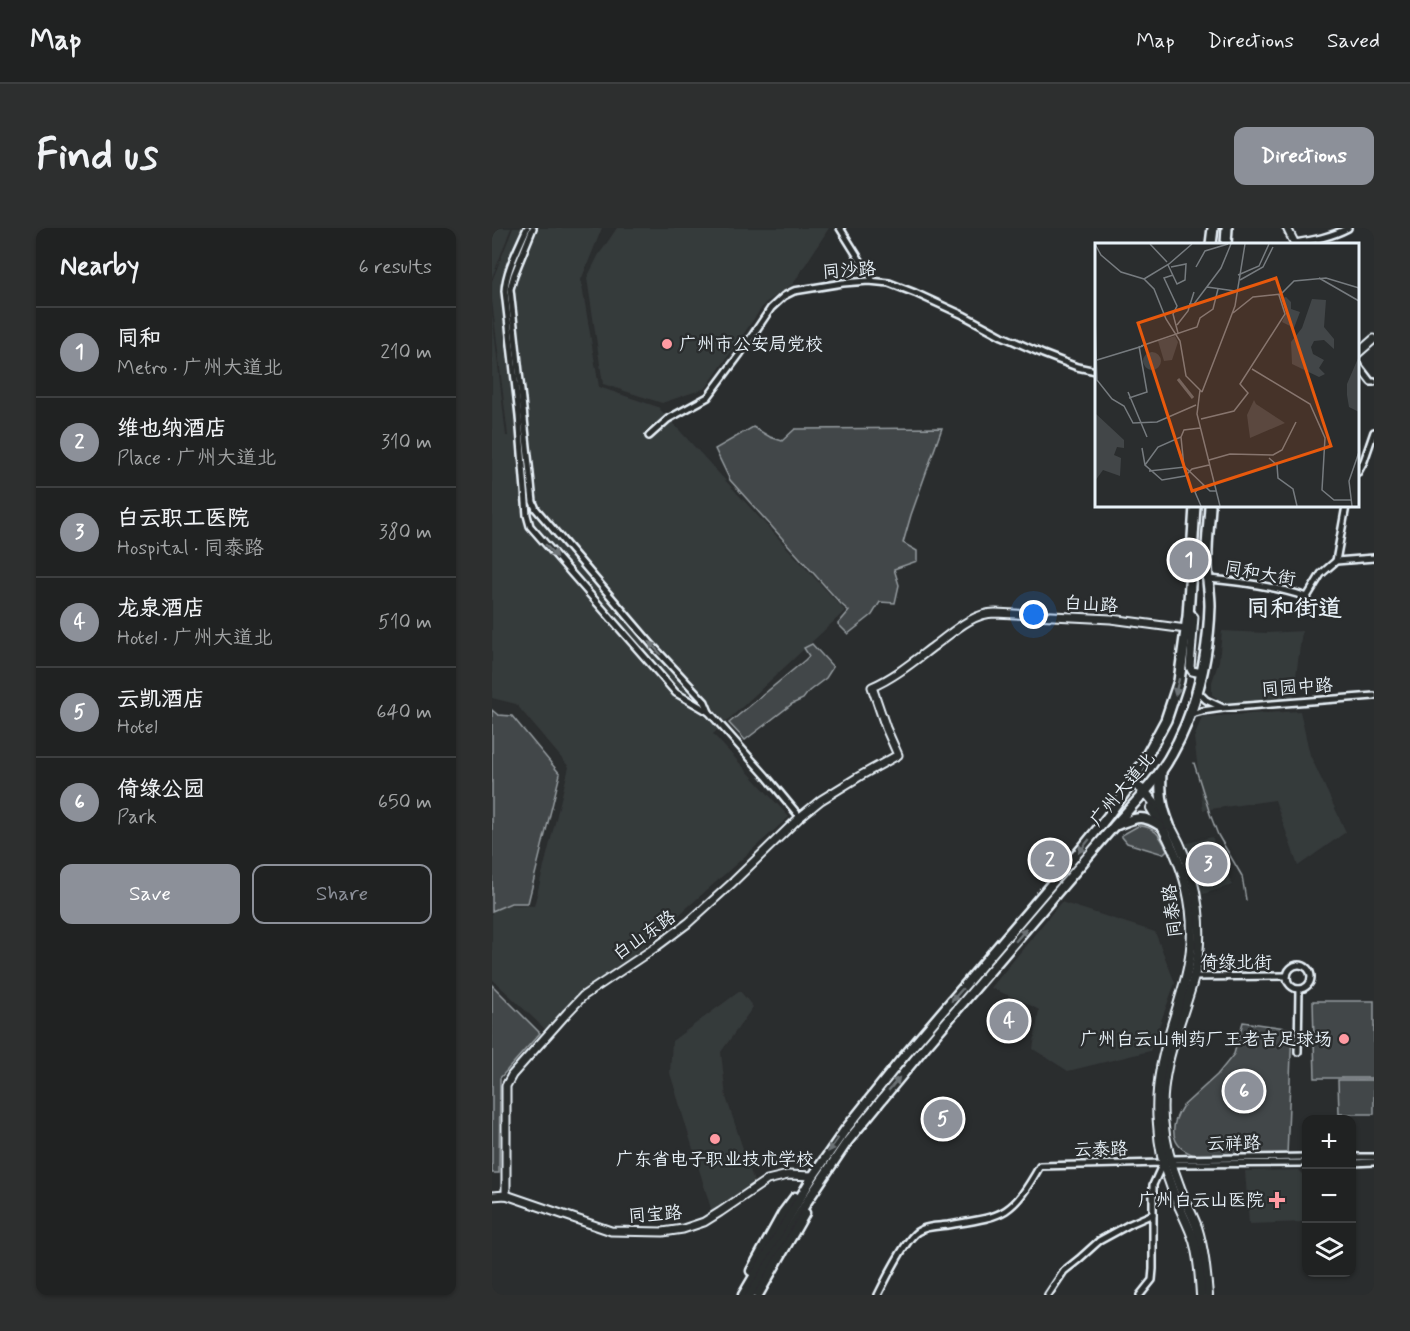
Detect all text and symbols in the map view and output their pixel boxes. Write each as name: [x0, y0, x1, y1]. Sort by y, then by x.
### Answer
text: Map: [30, 23, 81, 60]
text: Map: [1136, 27, 1175, 55]
text: Directions: [1208, 27, 1294, 55]
text: Saved: [1327, 27, 1380, 55]
button: Directions: [1234, 127, 1374, 185]
text: Find us: [36, 129, 158, 184]
inset map: [1095, 243, 1359, 507]
text: Nearby: [60, 250, 139, 284]
text: 6 results: [359, 254, 432, 281]
street label: 同沙路: [821, 257, 877, 285]
text: 同和: [117, 325, 161, 353]
place label: 广州市公安局党校: [679, 333, 823, 357]
marker: 广州市公安局党校: [660, 337, 674, 351]
text: 1: [75, 339, 84, 366]
text: 210 m: [380, 339, 432, 366]
text: Metro · 广州大道北: [117, 355, 283, 382]
text: 维也纳酒店: [117, 415, 227, 443]
text: 2: [75, 429, 84, 456]
text: 310 m: [381, 429, 432, 456]
text: Place · 广州大道北: [117, 445, 276, 472]
text: 白云职工医院: [117, 505, 249, 533]
text: 3: [75, 519, 84, 546]
text: 380 m: [379, 519, 432, 546]
text: Hospital · 同泰路: [117, 535, 264, 562]
pin: 1: [1170, 538, 1208, 582]
one-way arrow: [544, 543, 557, 558]
street label: 同和大街: [1222, 556, 1297, 592]
street label: 白山路: [1063, 592, 1119, 618]
district label: 同和街道: [1246, 594, 1342, 625]
text: 龙泉酒店: [117, 595, 205, 623]
your location: [1019, 600, 1048, 629]
text: 4: [74, 609, 85, 636]
text: 510 m: [378, 609, 432, 636]
text: Hotel · 广州大道北: [117, 625, 273, 652]
one-way arrow: [648, 641, 662, 656]
street label: 同园中路: [1260, 674, 1334, 702]
one-way arrow: [1172, 677, 1182, 696]
text: 云凯酒店: [117, 686, 205, 714]
text: 5: [74, 699, 86, 726]
text: 640 m: [376, 699, 432, 726]
text: Hotel: [117, 714, 158, 741]
street label: 广州大道北: [1085, 747, 1161, 832]
text: 倚绿公园: [117, 776, 205, 804]
text: 6: [74, 789, 85, 816]
text: 650 m: [378, 789, 432, 816]
text: Park: [117, 804, 157, 831]
pin: 2: [1030, 838, 1070, 882]
one-way arrow: [1077, 838, 1090, 854]
pin: 3: [1188, 842, 1228, 886]
button: Save: [60, 864, 240, 924]
button: Share: [252, 864, 432, 924]
street label: 同泰路: [1158, 883, 1188, 939]
street label: 白山东路: [608, 905, 681, 966]
one-way arrow: [1014, 928, 1027, 943]
street label: 倚绿北街: [1200, 951, 1272, 975]
one-way arrow: [951, 987, 964, 1002]
pin: 4: [990, 998, 1028, 1044]
place label: 广州白云山制药厂王老吉足球场: [1080, 1028, 1332, 1052]
marker: 广州白云山制药厂王老吉足球场: [1337, 1032, 1351, 1046]
pin: 6: [1224, 1068, 1263, 1114]
one-way arrow: [888, 1076, 901, 1092]
pin: 5: [924, 1096, 962, 1142]
map controls: [1302, 1115, 1356, 1277]
button: +: [1302, 1115, 1356, 1169]
marker: 广东省电子职业技术学校: [708, 1132, 722, 1146]
street label: 云祥路: [1207, 1132, 1261, 1156]
one-way arrow: [828, 1138, 840, 1153]
street label: 云泰路: [1074, 1138, 1128, 1162]
place label: 广东省电子职业技术学校: [616, 1148, 814, 1172]
button: −: [1302, 1169, 1356, 1223]
place label: 广州白云山医院: [1138, 1189, 1264, 1213]
marker: 广州白云山医院: [1268, 1191, 1286, 1209]
street label: 同宝路: [627, 1201, 683, 1229]
button: layers: [1302, 1223, 1356, 1277]

